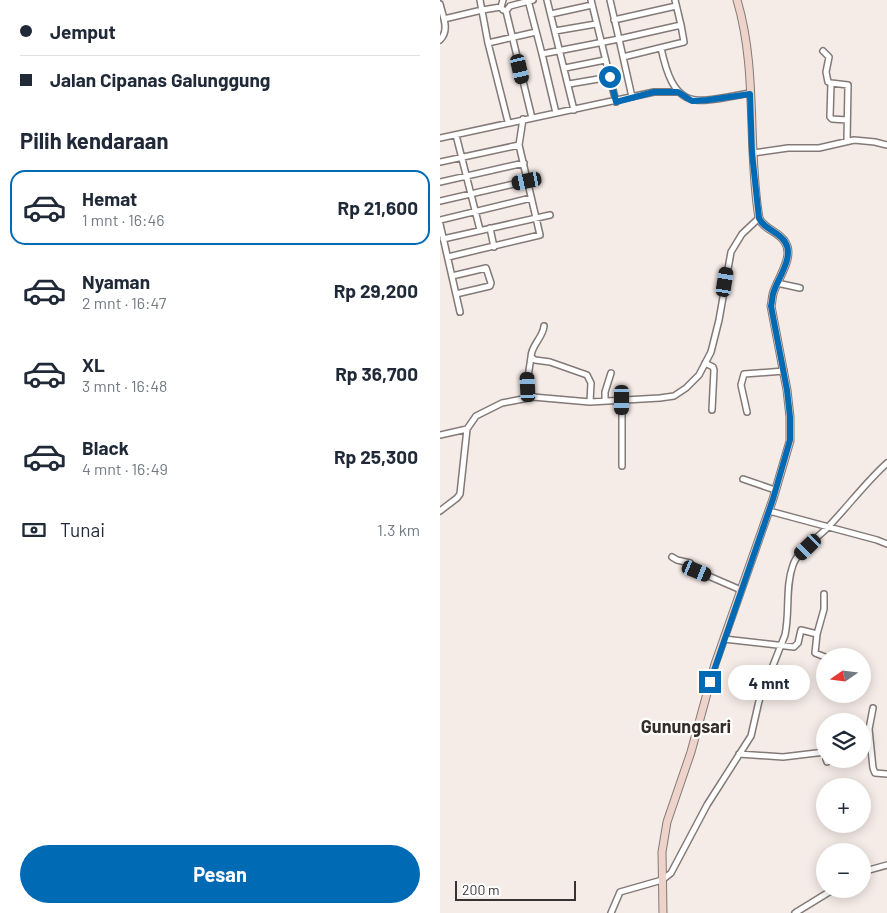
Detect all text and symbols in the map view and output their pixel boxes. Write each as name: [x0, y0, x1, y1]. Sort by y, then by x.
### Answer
text: Jemput: [50, 20, 116, 43]
car: [509, 53, 530, 85]
route start: [599, 66, 621, 88]
text: Jalan Cipanas Galunggung: [50, 68, 270, 91]
text: Pilih kendaraan: [20, 127, 168, 153]
car: [510, 171, 543, 191]
icon: car: [22, 185, 67, 230]
text: Hemat: [82, 187, 137, 210]
text: Rp 21,600: [338, 196, 418, 219]
text: 1 mnt · 16:46: [82, 210, 165, 229]
car: [715, 266, 734, 298]
icon: car: [22, 268, 67, 313]
text: Nyaman: [82, 270, 150, 293]
text: Rp 29,200: [334, 279, 418, 302]
text: 2 mnt · 16:47: [82, 293, 166, 312]
icon: car: [22, 351, 67, 396]
text: XL: [82, 353, 105, 376]
text: Rp 36,700: [335, 362, 418, 385]
car: [519, 372, 536, 402]
text: 3 mnt · 16:48: [82, 376, 167, 395]
car: [614, 385, 629, 415]
icon: car: [22, 434, 67, 479]
text: Black: [82, 436, 129, 459]
text: Rp 25,300: [334, 445, 418, 468]
text: 4 mnt · 16:49: [82, 459, 168, 478]
icon: cash: [20, 516, 48, 544]
text: Tunai: [60, 518, 105, 541]
text: 1.3 km: [377, 520, 420, 539]
car: [792, 531, 824, 563]
car: [680, 558, 713, 584]
north arrow: [816, 648, 871, 702]
map controls: [816, 648, 871, 898]
callout: 4 mnt: [728, 664, 810, 700]
route end: [699, 671, 721, 693]
text: 4 mnt: [748, 673, 790, 692]
button: layers: [816, 713, 871, 768]
district label: Gunungsari: [641, 715, 731, 737]
button: +: [816, 778, 871, 833]
button: −: [816, 843, 871, 898]
button: Pesan: [20, 845, 420, 903]
scale bar: [455, 878, 576, 901]
text: 200 m: [462, 881, 500, 898]

